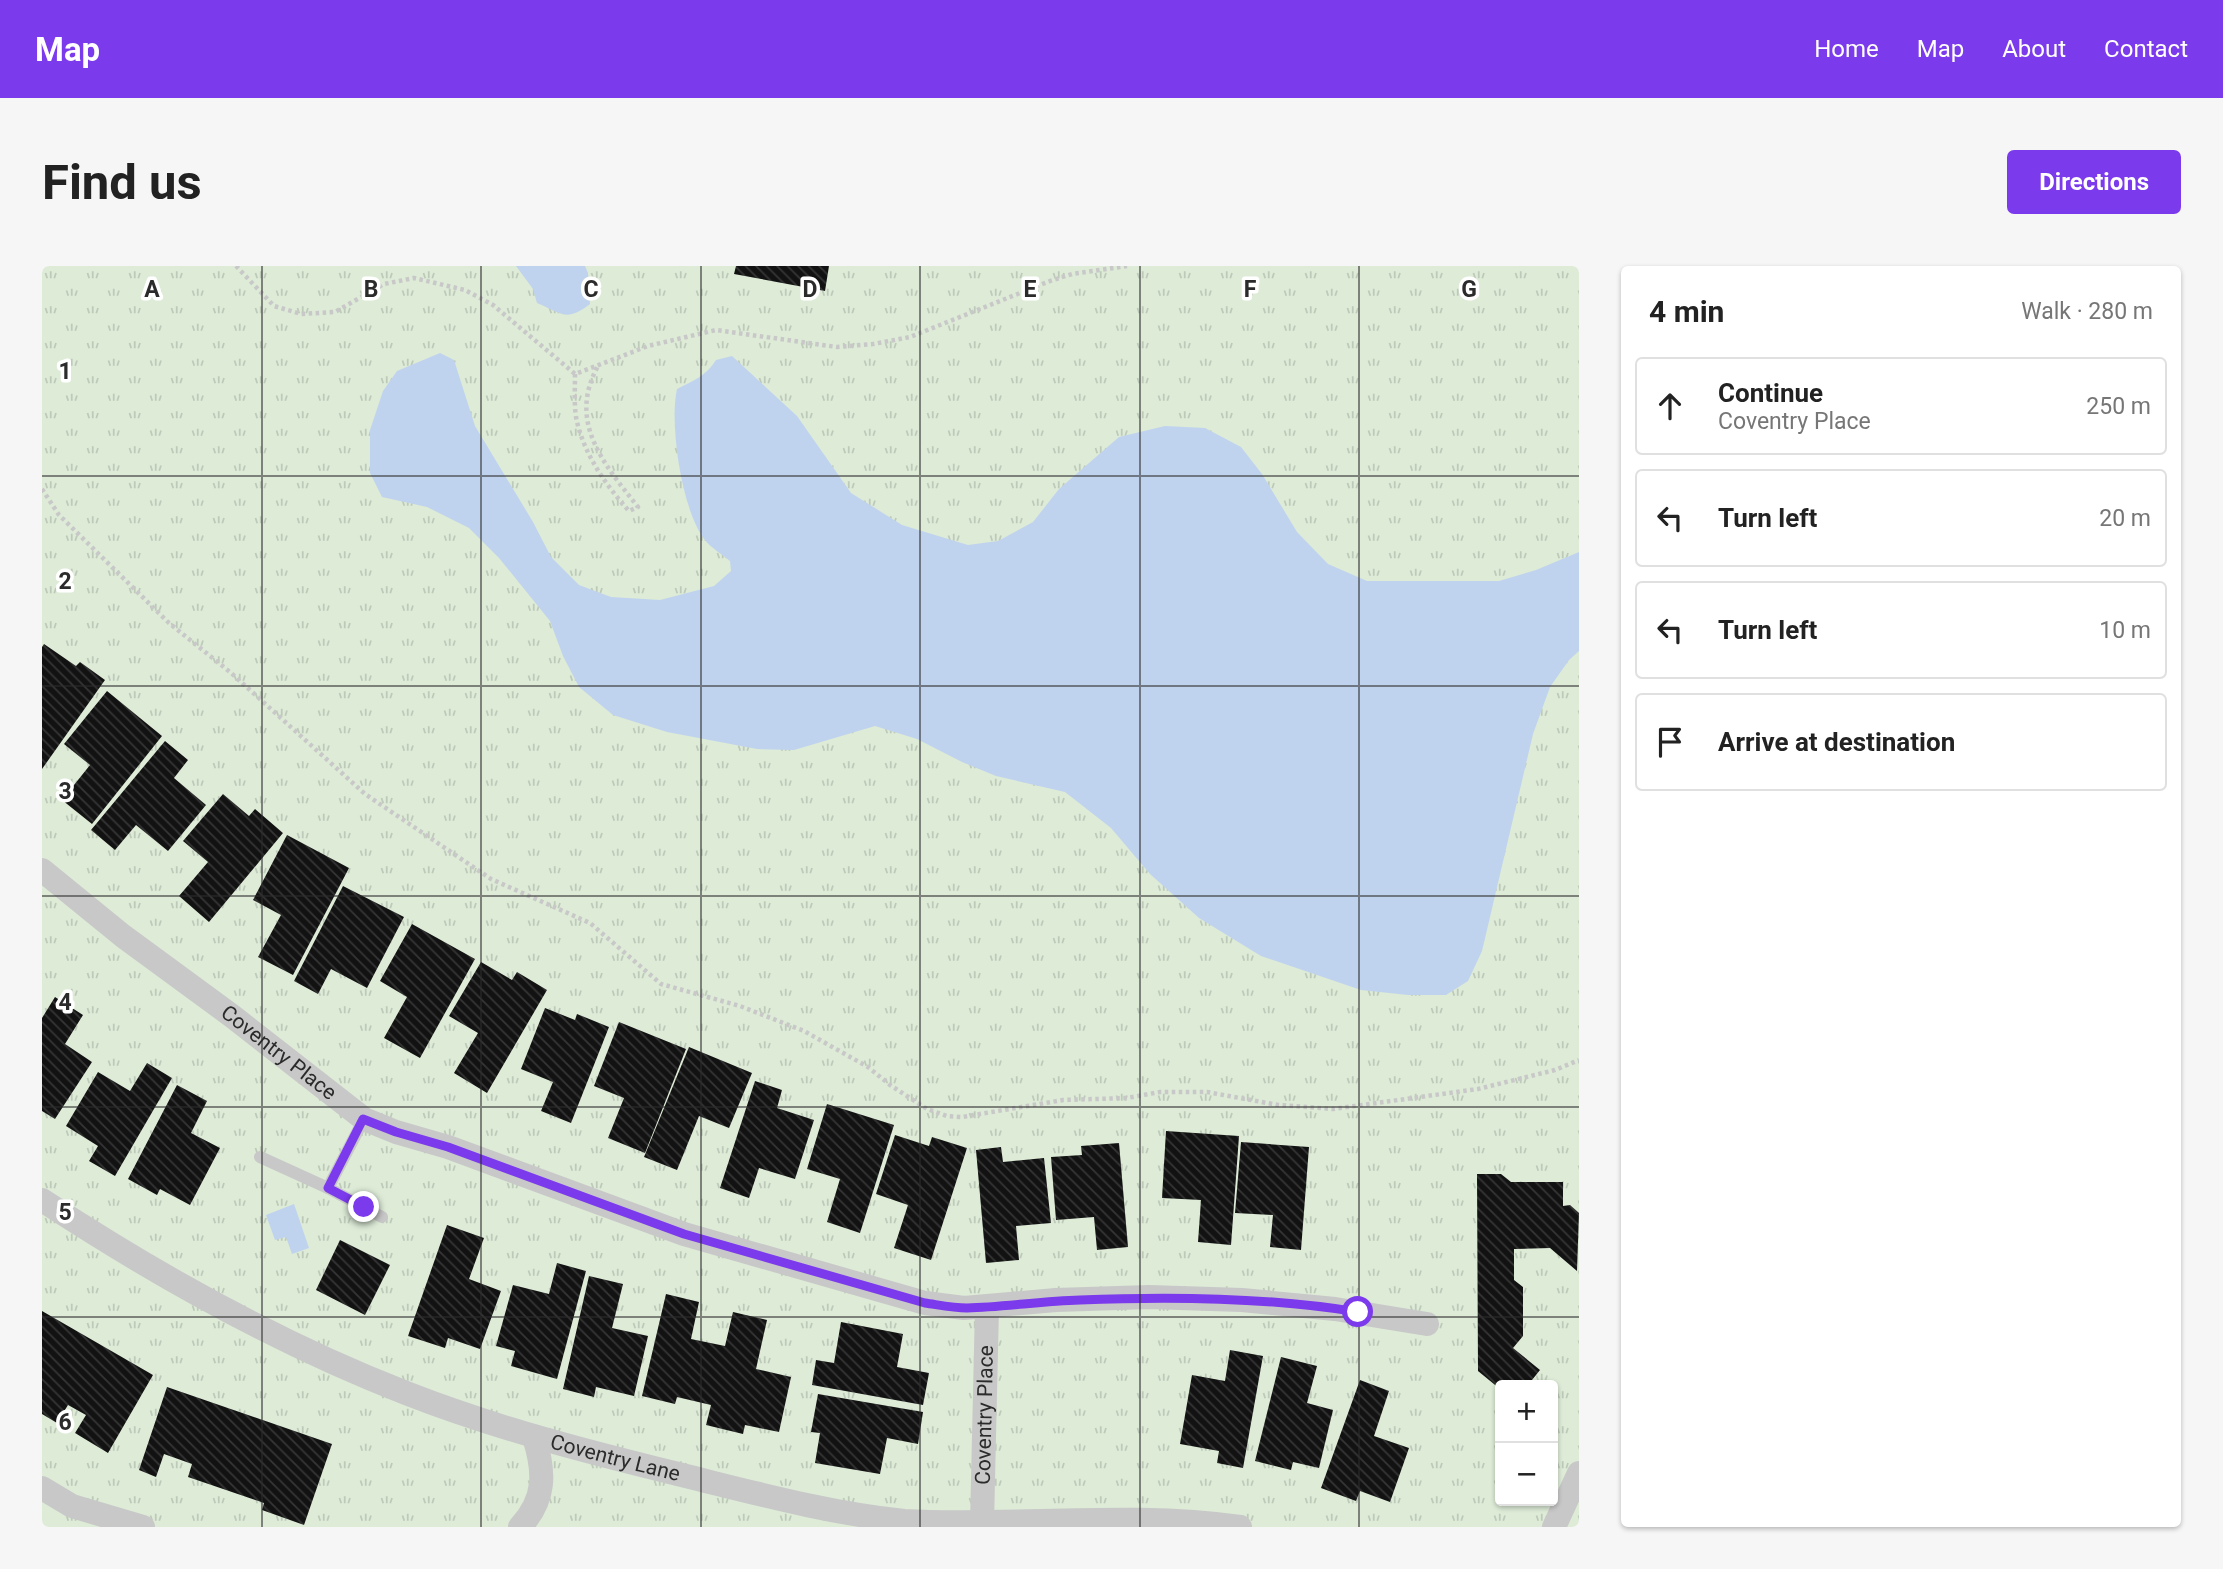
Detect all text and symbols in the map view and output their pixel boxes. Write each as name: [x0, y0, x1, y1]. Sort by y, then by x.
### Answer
text: Map: [35, 30, 100, 69]
text: Home: [1814, 35, 1879, 63]
text: Map: [1917, 35, 1964, 63]
text: About: [2002, 35, 2066, 63]
text: Contact: [2104, 35, 2188, 63]
button: Directions: [2007, 150, 2181, 214]
text: Find us: [42, 154, 202, 211]
text: A: [144, 276, 160, 303]
text: B: [364, 276, 378, 303]
text: C: [583, 276, 599, 303]
text: D: [803, 276, 817, 303]
text: E: [1024, 276, 1037, 303]
text: F: [1244, 276, 1257, 303]
text: G: [1461, 276, 1477, 303]
text: 4 min: [1649, 294, 1724, 329]
text: Walk · 280 m: [2021, 298, 2153, 325]
text: 1: [58, 358, 72, 385]
text: Continue: [1718, 378, 1823, 408]
icon: ahead: [1651, 387, 1689, 425]
text: 250 m: [2086, 393, 2151, 420]
text: Coventry Place: [1718, 408, 1871, 435]
icon: left: [1651, 499, 1689, 537]
text: Turn left: [1718, 503, 1817, 533]
text: 20 m: [2099, 505, 2151, 532]
text: 2: [58, 568, 72, 595]
icon: left: [1651, 611, 1689, 649]
text: Turn left: [1718, 615, 1817, 645]
text: 10 m: [2099, 617, 2151, 644]
icon: arrive: [1651, 723, 1689, 761]
text: Arrive at destination: [1718, 727, 1955, 757]
text: 3: [58, 778, 72, 805]
text: 4: [58, 989, 72, 1016]
street label: Coventry Place: [216, 1000, 341, 1105]
route end: [348, 1191, 379, 1222]
text: 5: [58, 1199, 72, 1226]
route start: [1342, 1296, 1373, 1327]
street label: Coventry Place: [971, 1345, 998, 1485]
map controls: [1495, 1380, 1558, 1506]
button: +: [1495, 1380, 1558, 1443]
text: 6: [58, 1409, 72, 1436]
street label: Coventry Lane: [548, 1429, 683, 1486]
button: −: [1495, 1443, 1558, 1506]

